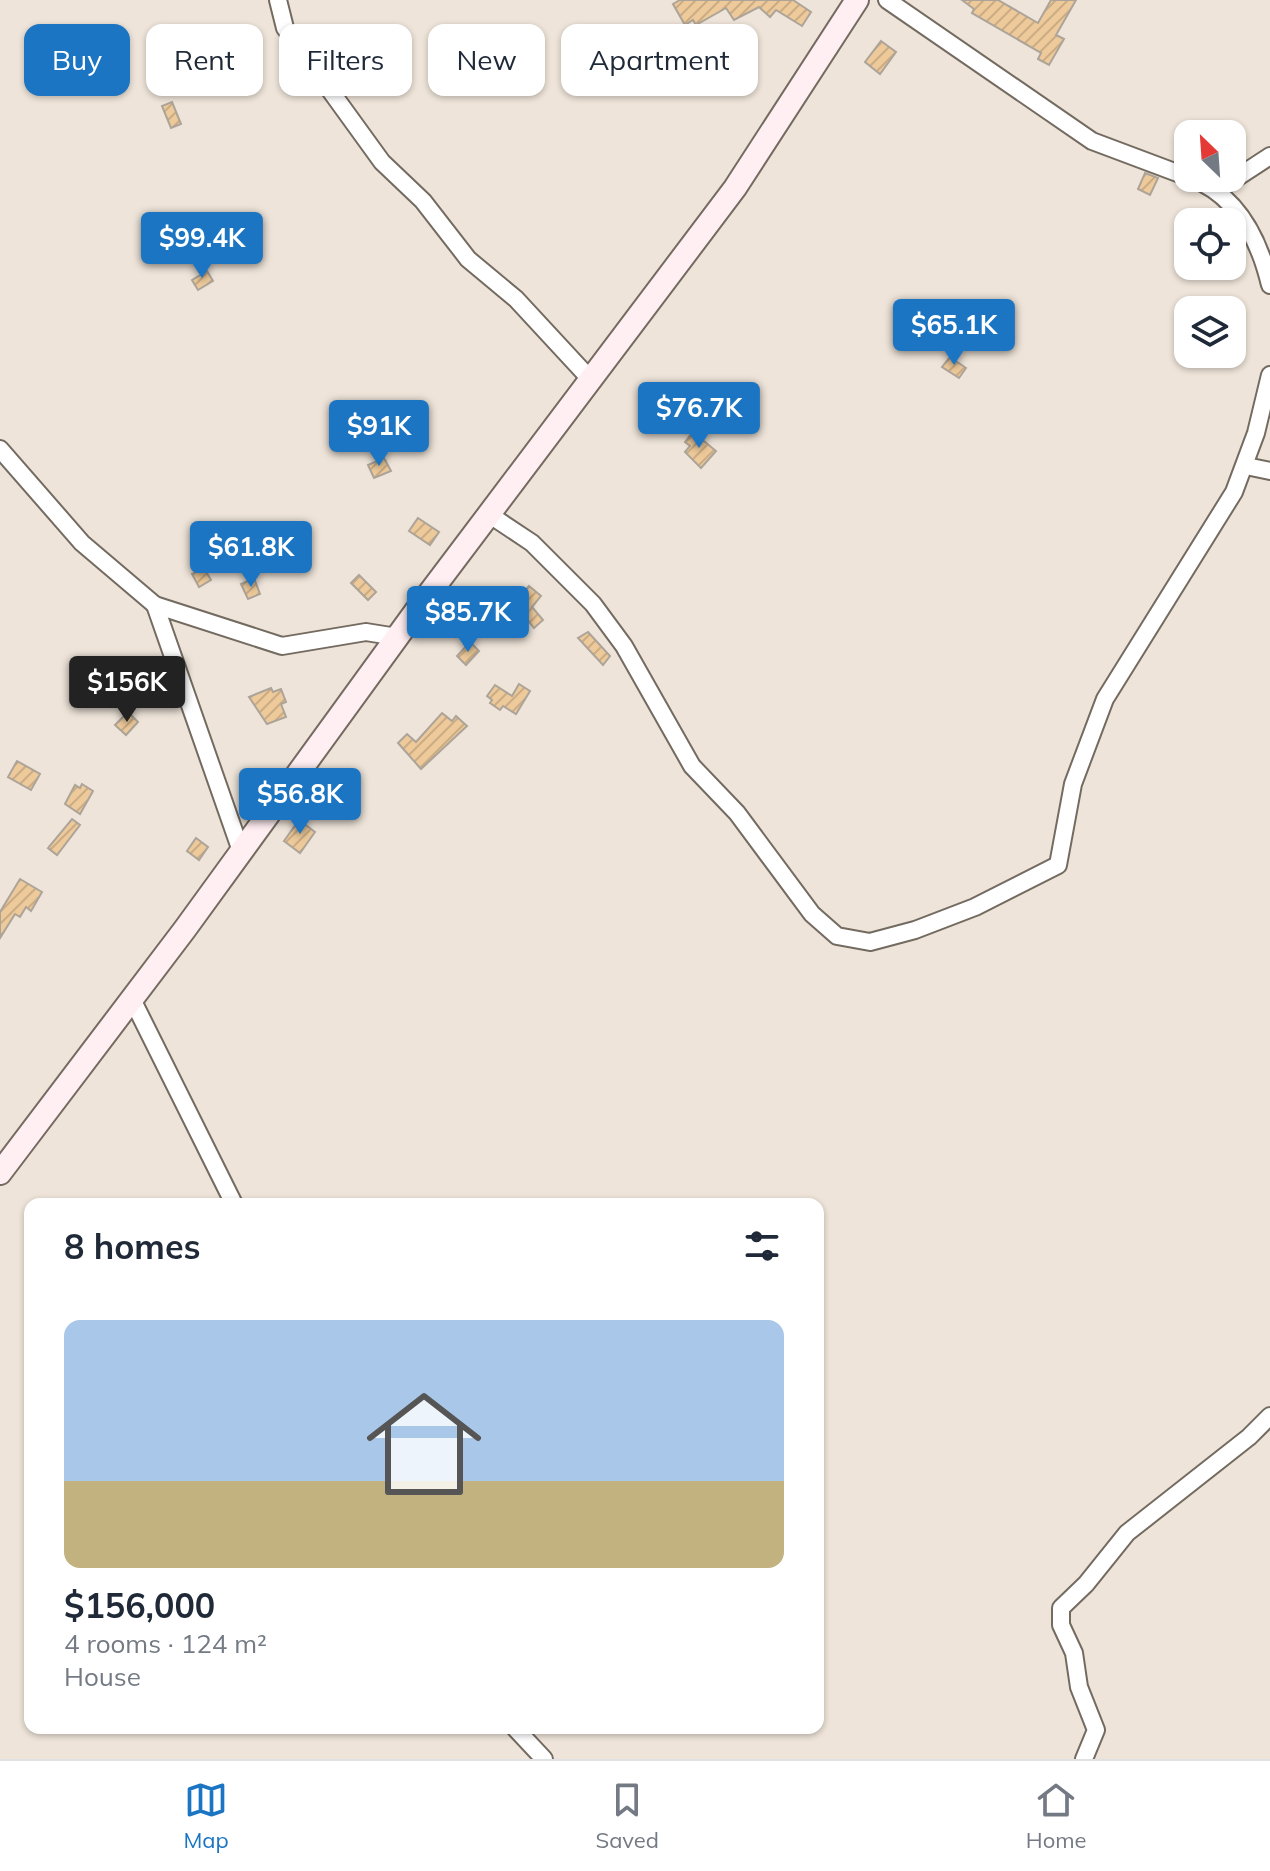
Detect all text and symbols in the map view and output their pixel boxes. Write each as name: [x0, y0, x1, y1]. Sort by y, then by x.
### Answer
chip: Buy: [24, 24, 130, 96]
chip: Rent: [146, 24, 263, 96]
chip: Filters: [279, 24, 412, 96]
chip: New: [428, 24, 545, 96]
chip: Apartment: [561, 24, 758, 96]
north arrow: [1174, 120, 1246, 192]
map controls: [1174, 120, 1246, 368]
button: locate: [1174, 208, 1246, 280]
pin: $99.4K: [137, 212, 267, 280]
text: $99.4K: [159, 221, 245, 254]
button: layers: [1174, 296, 1246, 368]
pin: $65.1K: [889, 299, 1019, 367]
text: $65.1K: [911, 308, 997, 341]
pin: $76.7K: [634, 382, 764, 450]
text: $76.7K: [656, 391, 742, 424]
pin: $91K: [332, 400, 426, 468]
text: $91K: [347, 409, 411, 442]
pin: $61.8K: [186, 521, 316, 589]
text: $61.8K: [208, 530, 294, 563]
pin: $85.7K: [403, 586, 533, 654]
text: $85.7K: [425, 595, 511, 628]
pin: $156K: [71, 656, 183, 724]
text: $156K: [87, 665, 167, 698]
pin: $56.8K: [235, 768, 365, 836]
text: $56.8K: [257, 777, 343, 810]
icon: filters: [740, 1224, 784, 1268]
text: 8 homes: [64, 1225, 201, 1268]
icon: home: [352, 1372, 496, 1516]
text: $156,000: [64, 1584, 215, 1627]
text: 4 rooms · 124 m²: [64, 1627, 267, 1660]
text: House: [64, 1660, 141, 1693]
tab: Map: [183, 1778, 229, 1854]
tab: Saved: [596, 1778, 659, 1854]
tab: Home: [1026, 1778, 1087, 1854]

